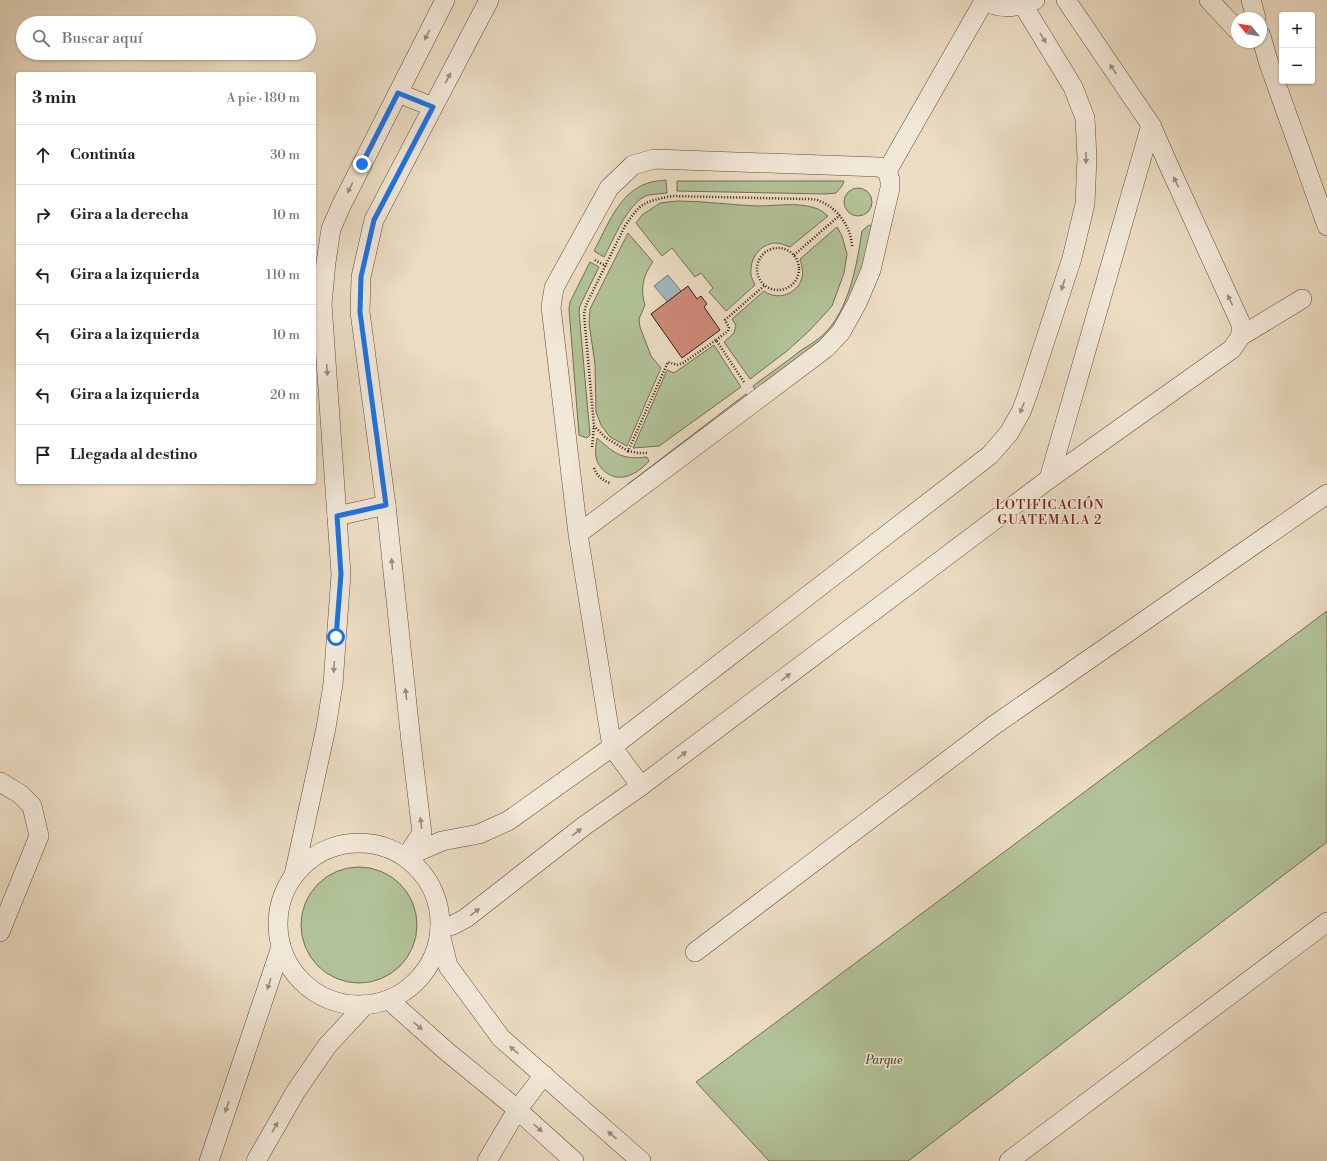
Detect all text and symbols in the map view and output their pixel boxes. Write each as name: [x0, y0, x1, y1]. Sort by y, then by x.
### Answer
north arrow: [1231, 12, 1267, 48]
map controls: [1279, 12, 1315, 84]
button: +: [1279, 12, 1315, 48]
search box: [16, 16, 316, 60]
icon: search: [30, 27, 52, 49]
text: Buscar aquí: [62, 29, 143, 48]
one-way arrow: [424, 29, 431, 41]
one-way arrow: [1039, 33, 1047, 43]
button: −: [1279, 48, 1315, 84]
one-way arrow: [1109, 63, 1117, 74]
one-way arrow: [445, 72, 451, 84]
text: 3 min: [32, 87, 76, 109]
text: A pie · 180 m: [227, 90, 300, 106]
icon: ahead: [32, 144, 54, 166]
text: Continúa: [70, 145, 135, 164]
text: 30 m: [270, 147, 300, 163]
one-way arrow: [1083, 152, 1089, 165]
route end: [353, 155, 371, 173]
one-way arrow: [1173, 176, 1179, 187]
one-way arrow: [347, 183, 353, 194]
icon: right: [32, 204, 54, 226]
text: Gira a la derecha: [70, 205, 189, 224]
text: 10 m: [272, 207, 300, 223]
icon: left: [32, 264, 54, 286]
text: Gira a la izquierda: [70, 265, 200, 284]
text: 110 m: [266, 267, 300, 283]
one-way arrow: [1060, 279, 1066, 291]
one-way arrow: [1227, 294, 1233, 305]
icon: left: [32, 324, 54, 346]
text: Gira a la izquierda: [70, 325, 200, 344]
text: 10 m: [272, 327, 300, 343]
one-way arrow: [323, 364, 330, 376]
icon: left: [32, 384, 54, 406]
text: Gira a la izquierda: [70, 385, 200, 404]
text: 20 m: [270, 387, 300, 403]
one-way arrow: [1019, 403, 1025, 414]
icon: arrive: [32, 444, 54, 466]
text: Llegada al destino: [70, 445, 198, 464]
district label: LOTIFICACIÓN GUATEMALA 2: [995, 496, 1105, 528]
one-way arrow: [389, 558, 395, 570]
route start: [327, 628, 345, 646]
one-way arrow: [331, 661, 338, 673]
one-way arrow: [780, 672, 791, 681]
one-way arrow: [403, 688, 409, 700]
one-way arrow: [677, 751, 687, 759]
one-way arrow: [418, 817, 424, 829]
one-way arrow: [572, 827, 583, 836]
one-way arrow: [469, 907, 480, 916]
one-way arrow: [265, 979, 271, 991]
one-way arrow: [413, 1021, 423, 1031]
one-way arrow: [509, 1045, 520, 1054]
park label: Parque: [864, 1053, 903, 1068]
one-way arrow: [224, 1102, 230, 1114]
one-way arrow: [272, 1121, 279, 1133]
one-way arrow: [533, 1124, 543, 1133]
one-way arrow: [607, 1131, 617, 1140]

